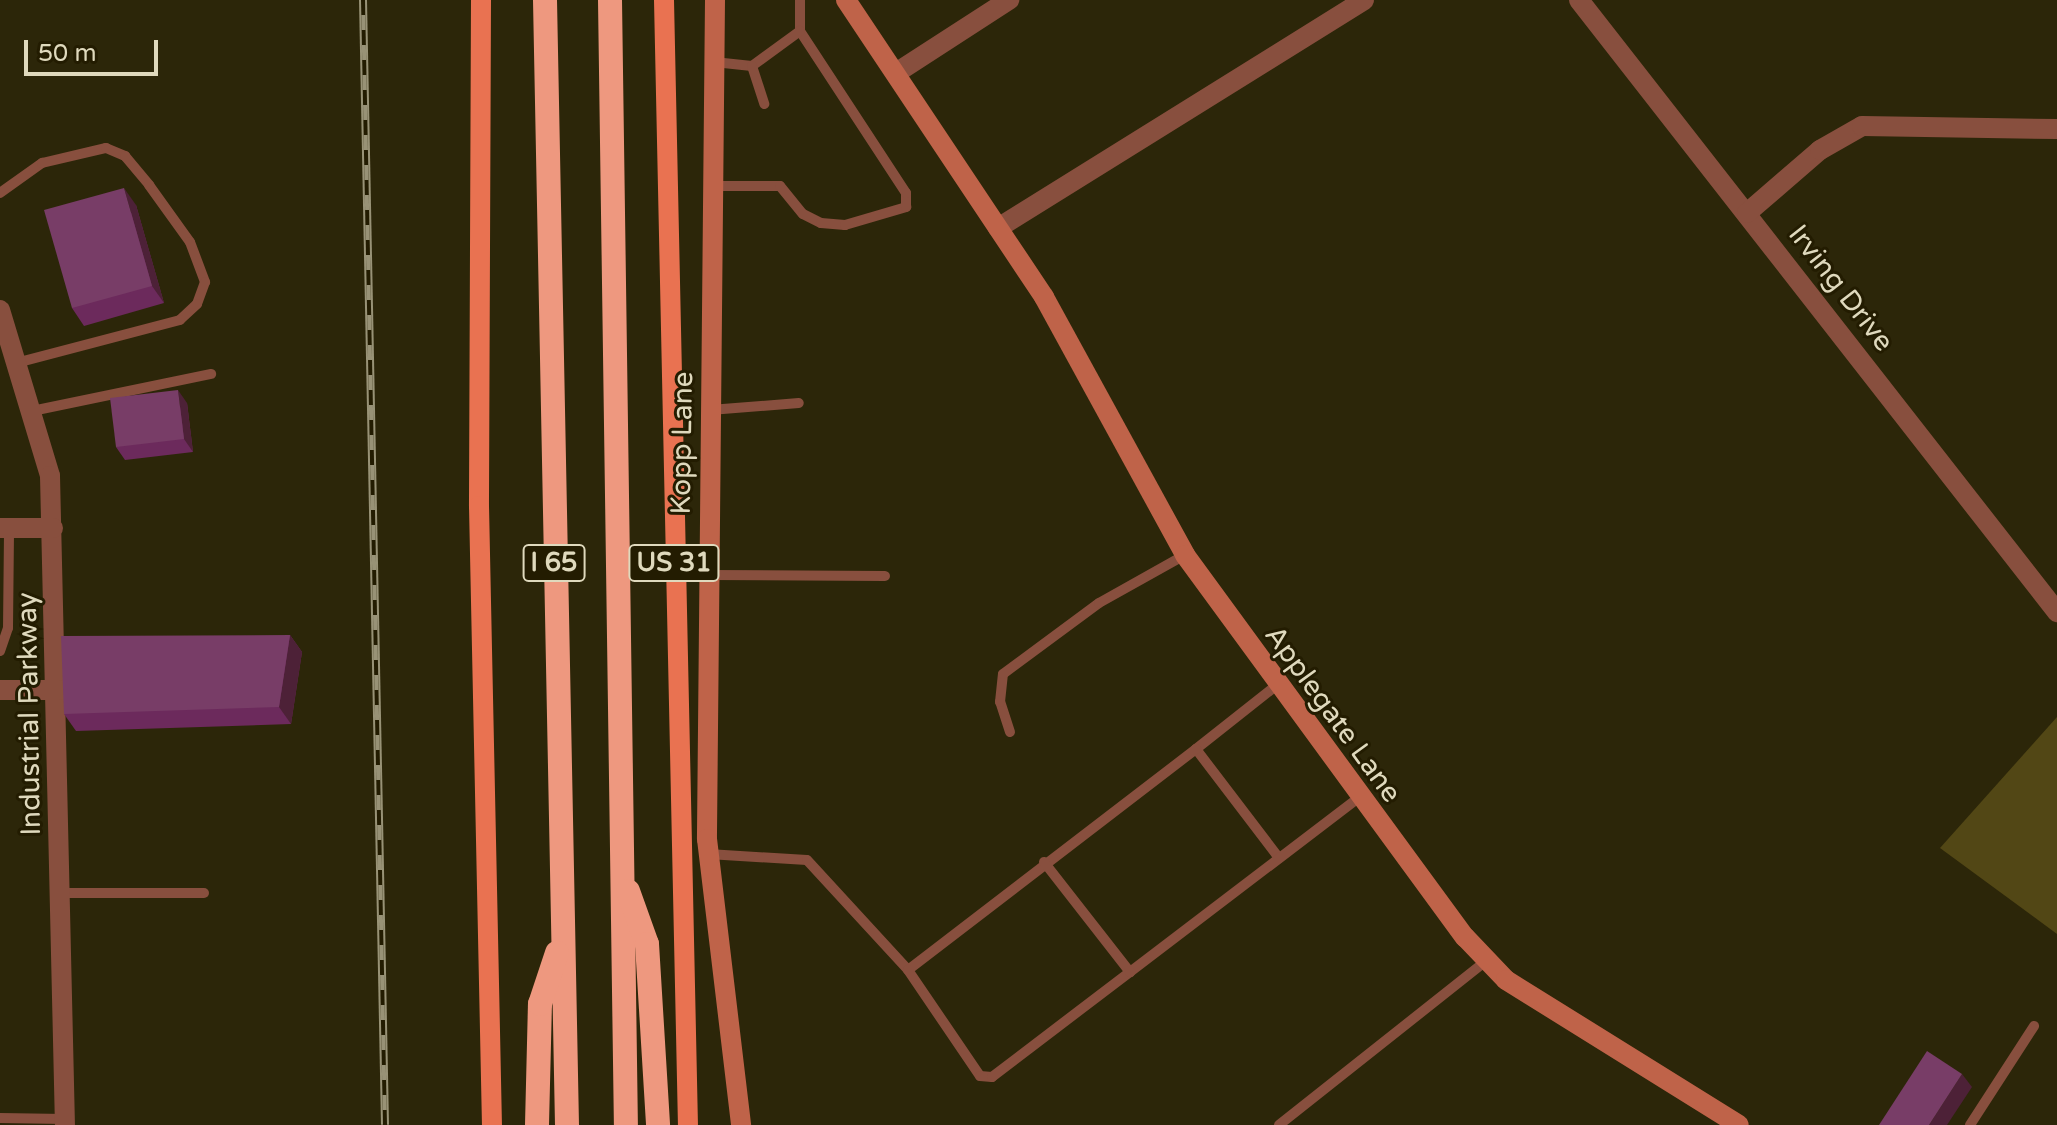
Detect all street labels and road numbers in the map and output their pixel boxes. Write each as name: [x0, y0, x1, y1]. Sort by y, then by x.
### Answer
street label: Irving Drive: [1781, 218, 1901, 358]
street label: Kopp Lane: [664, 371, 700, 515]
road number: I 65: [522, 541, 586, 585]
road number: US 31: [628, 541, 720, 585]
street label: Industrial Parkway: [10, 592, 48, 836]
street label: Applegate Lane: [1258, 619, 1408, 809]

